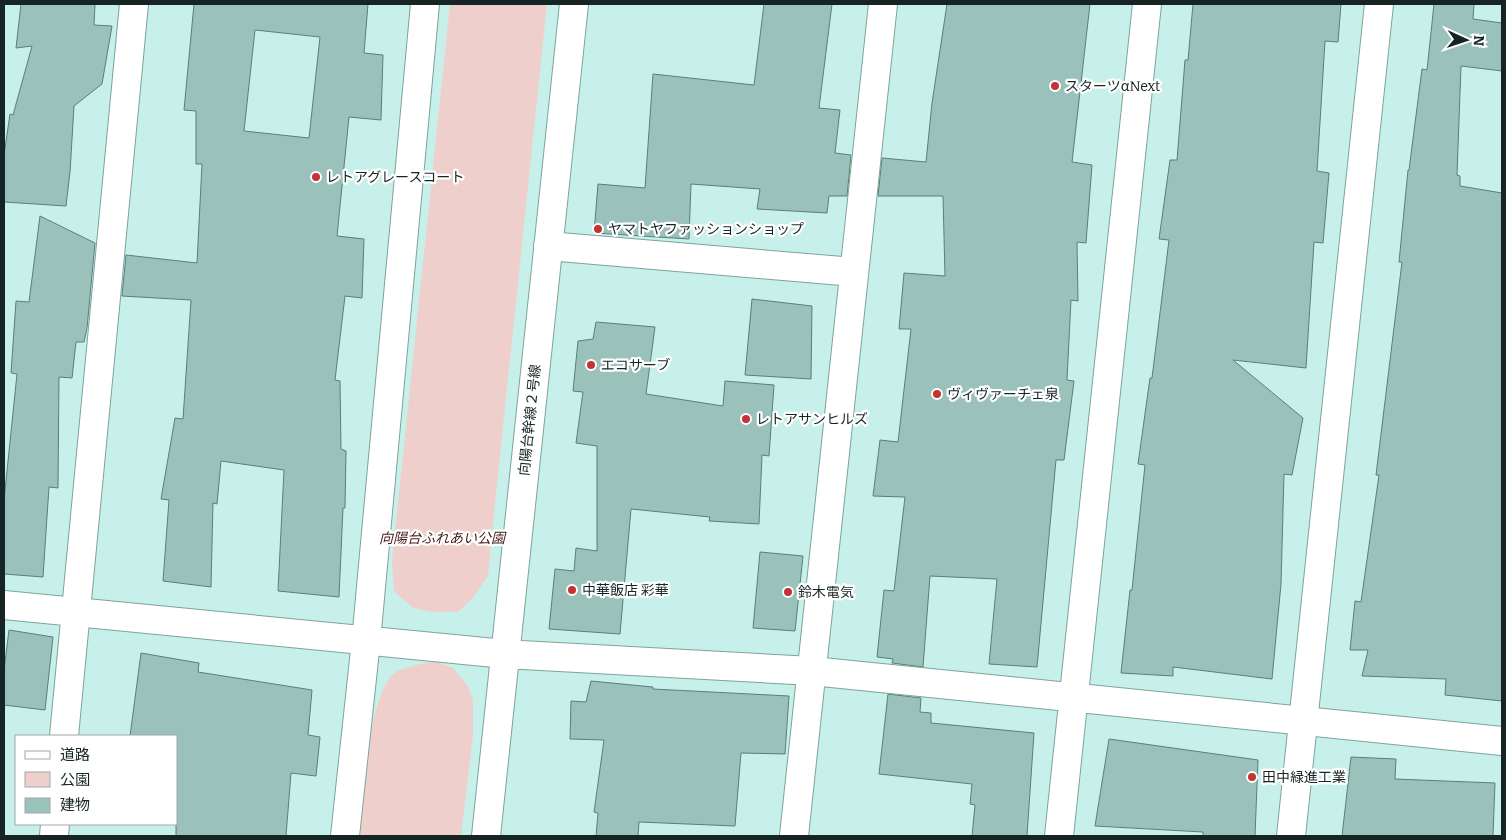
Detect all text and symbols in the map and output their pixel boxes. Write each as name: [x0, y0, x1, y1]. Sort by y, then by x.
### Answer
north arrow: [1441, 15, 1491, 65]
text: N: [1470, 35, 1487, 47]
place label: スターツαNext: [1065, 78, 1160, 95]
marker: スターツαNext: [1049, 80, 1061, 92]
place label: レトアグレースコート: [326, 169, 465, 186]
marker: レトアグレースコート: [310, 171, 322, 183]
place label: ヤマトヤファッションショップ: [608, 221, 804, 238]
marker: ヤマトヤファッションショップ: [592, 223, 604, 235]
place label: エコサーブ: [601, 357, 670, 374]
marker: エコサーブ: [585, 359, 597, 371]
street label: 向陽台幹線２号線: [516, 363, 544, 477]
place label: ヴィヴァーチェ泉: [947, 386, 1059, 403]
marker: ヴィヴァーチェ泉: [931, 388, 943, 400]
place label: レトアサンヒルズ: [756, 411, 868, 428]
marker: レトアサンヒルズ: [740, 413, 752, 425]
park label: 向陽台ふれあい公園: [379, 530, 507, 547]
place label: 中華飯店 彩華: [582, 582, 669, 599]
marker: 中華飯店 彩華: [566, 584, 578, 596]
place label: 鈴木電気: [798, 584, 854, 601]
marker: 鈴木電気: [782, 586, 794, 598]
legend: [15, 735, 178, 825]
text: 道路: [60, 746, 90, 764]
place label: 田中緑進工業: [1262, 769, 1346, 786]
text: 公園: [60, 771, 90, 789]
marker: 田中緑進工業: [1246, 771, 1258, 783]
text: 建物: [60, 796, 90, 814]

